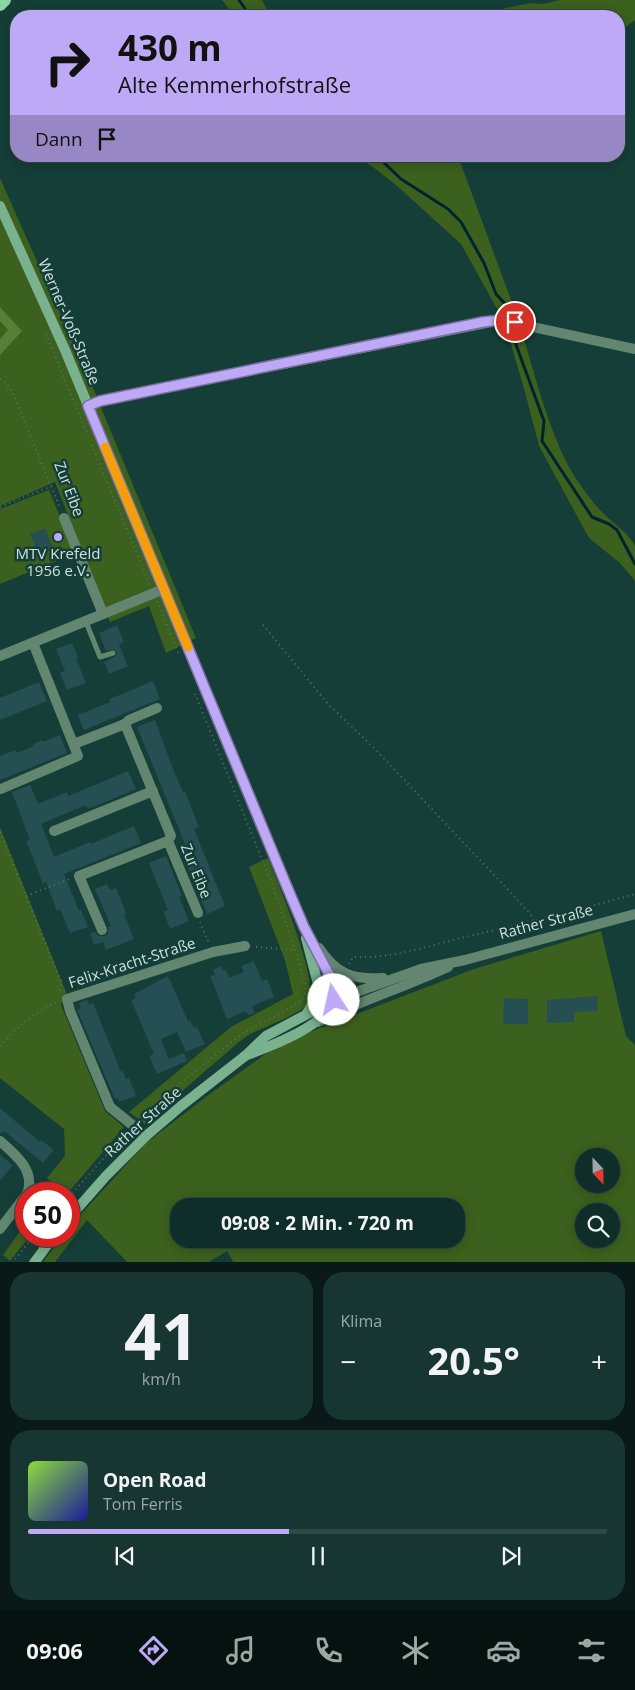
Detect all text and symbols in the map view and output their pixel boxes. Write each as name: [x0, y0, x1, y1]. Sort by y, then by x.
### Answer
text: 430 m: [118, 24, 222, 71]
icon: right: [35, 30, 100, 95]
text: Alte Kemmerhofstraße: [118, 69, 351, 99]
icon: arrive: [93, 125, 121, 153]
text: Dann: [35, 126, 83, 152]
street label: Werner-Voß-Straße: [34, 256, 105, 388]
pin: [494, 301, 536, 343]
icon: arrive: [501, 308, 529, 336]
street label: Zur Eibe: [50, 458, 90, 519]
marker: MTV Krefeld 1956 e.V.: [52, 531, 64, 543]
place label: MTV Krefeld 1956 e.V.: [16, 543, 100, 580]
street label: Zur Eibe: [177, 840, 217, 901]
street label: Rather Straße: [497, 899, 595, 943]
street label: Felix-Kracht-Straße: [66, 932, 198, 992]
position arrow: [307, 973, 359, 1025]
street label: Rather Straße: [100, 1082, 185, 1161]
north arrow: [575, 1148, 620, 1192]
map controls: [575, 1148, 620, 1248]
speed limit sign: 50: [15, 1182, 80, 1247]
button: search: [575, 1203, 620, 1248]
text: 09:08 · 2 Min. · 720 m: [221, 1210, 414, 1236]
text: 41: [124, 1291, 198, 1379]
text: Klima: [341, 1310, 382, 1332]
text: 20.5°: [428, 1334, 520, 1386]
text: −: [341, 1342, 357, 1380]
text: +: [591, 1342, 607, 1380]
text: km/h: [142, 1368, 181, 1390]
text: Open Road: [103, 1467, 207, 1493]
text: Tom Ferris: [103, 1493, 182, 1515]
icon: previous: [111, 1542, 139, 1570]
icon: pause: [304, 1542, 332, 1570]
icon: next: [497, 1542, 525, 1570]
icon: directions: [136, 1633, 171, 1668]
icon: music: [223, 1633, 258, 1668]
icon: phone: [311, 1633, 346, 1668]
icon: climate: [398, 1633, 433, 1668]
icon: car: [486, 1633, 521, 1668]
icon: filters: [574, 1633, 609, 1668]
text: 09:06: [26, 1635, 83, 1665]

